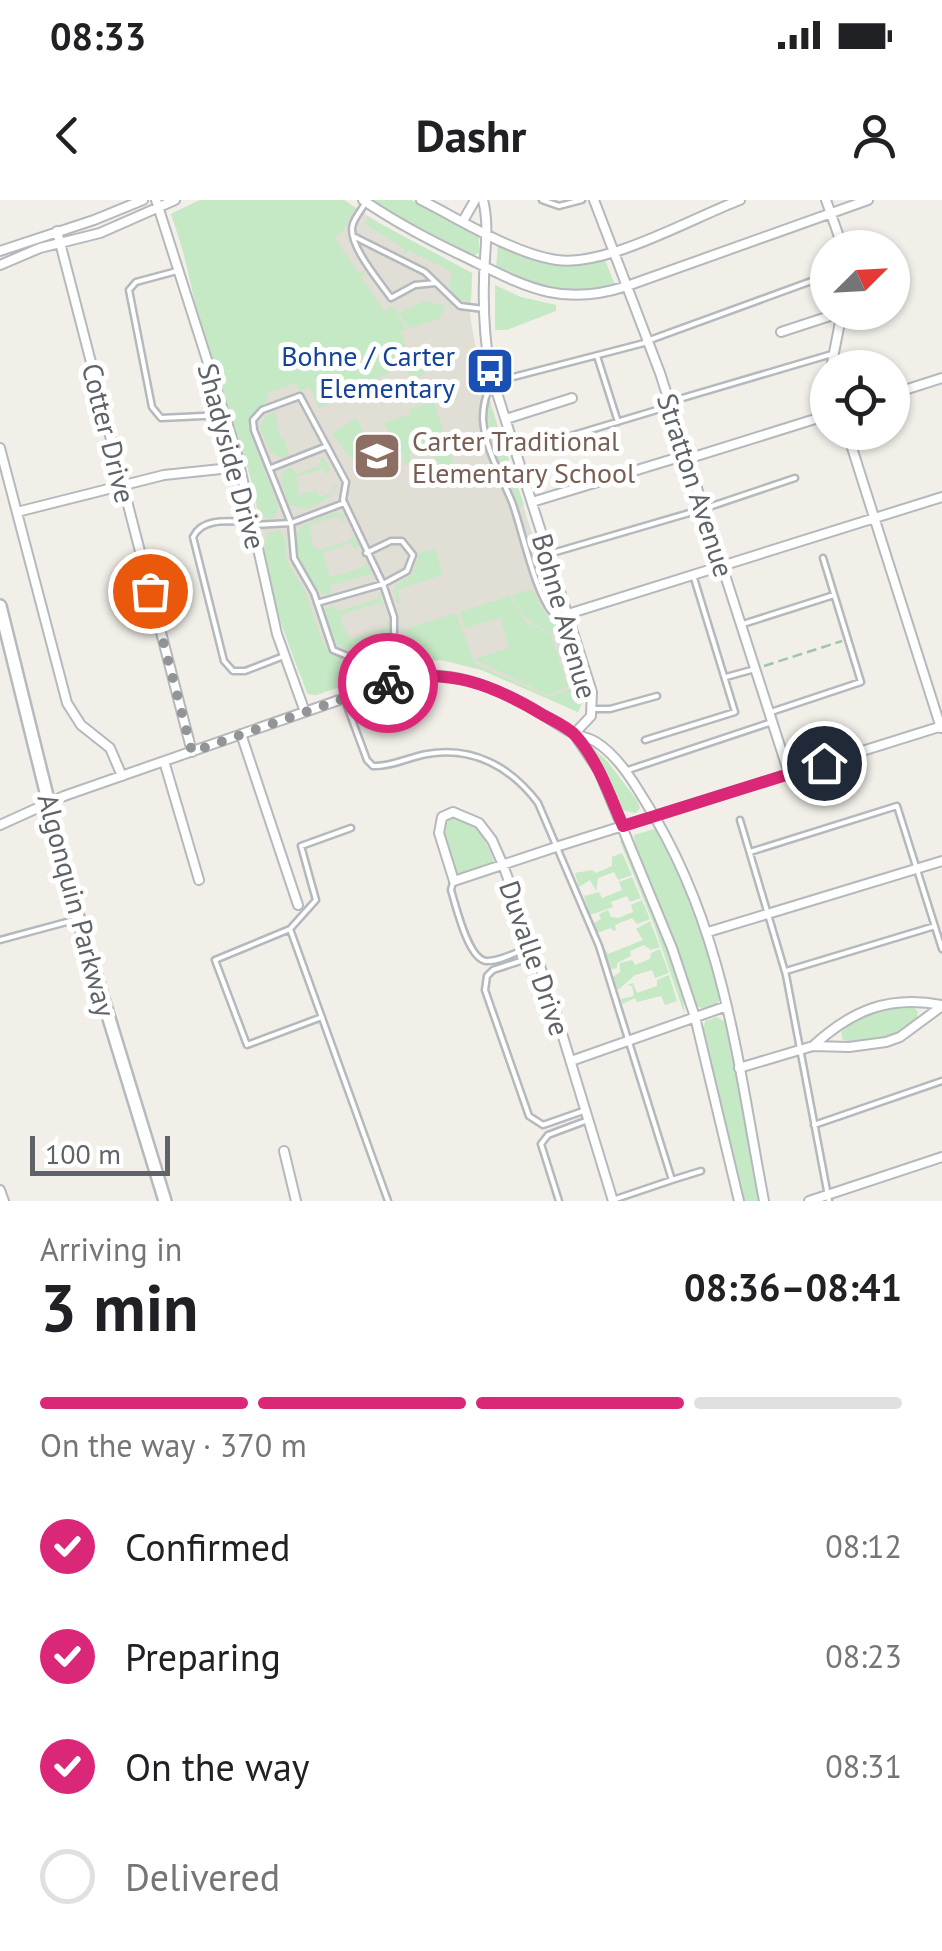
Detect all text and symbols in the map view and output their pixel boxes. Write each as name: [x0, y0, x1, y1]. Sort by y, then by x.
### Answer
text: 08:33: [50, 11, 146, 60]
text: Dashr: [416, 106, 526, 164]
icon: back: [40, 108, 95, 163]
icon: person: [847, 108, 902, 163]
north arrow: [810, 230, 910, 330]
map controls: [810, 230, 910, 450]
place label: Bohne / Carter Elementary: [281, 337, 455, 406]
bus stop icon: Bohne / Carter Elementary: [464, 345, 516, 397]
button: locate: [810, 350, 910, 450]
street label: Cotter Drive: [74, 359, 144, 507]
street label: Shadyside Drive: [189, 359, 275, 553]
street label: Stratton Avenue: [649, 389, 743, 581]
place label: Carter Traditional Elementary School: [412, 422, 635, 491]
school or university icon: Carter Traditional Elementary School: [351, 430, 403, 482]
street label: Bohne Avenue: [524, 529, 606, 703]
pin: [108, 549, 193, 634]
icon: bag: [123, 564, 178, 619]
courier: [338, 633, 438, 733]
icon: bike: [361, 656, 416, 711]
pin: [782, 721, 867, 806]
icon: home: [797, 736, 852, 791]
street label: Algonquin Parkway: [29, 789, 125, 1021]
street label: Duvalle Drive: [491, 876, 579, 1040]
scale bar: [30, 1131, 170, 1176]
text: 100 m: [45, 1135, 121, 1172]
text: Arriving in: [40, 1228, 182, 1270]
text: 08:36–08:41: [684, 1262, 902, 1311]
text: 3 min: [40, 1265, 199, 1349]
text: On the way · 370 m: [40, 1424, 307, 1466]
icon: check: [40, 1519, 95, 1574]
text: Confirmed: [125, 1522, 291, 1571]
text: 08:12: [825, 1525, 902, 1567]
icon: check: [40, 1629, 95, 1684]
text: Preparing: [125, 1632, 281, 1681]
text: 08:23: [825, 1635, 902, 1677]
icon: check: [40, 1739, 95, 1794]
text: On the way: [125, 1742, 310, 1791]
text: 08:31: [825, 1745, 902, 1787]
text: Delivered: [125, 1852, 280, 1901]

